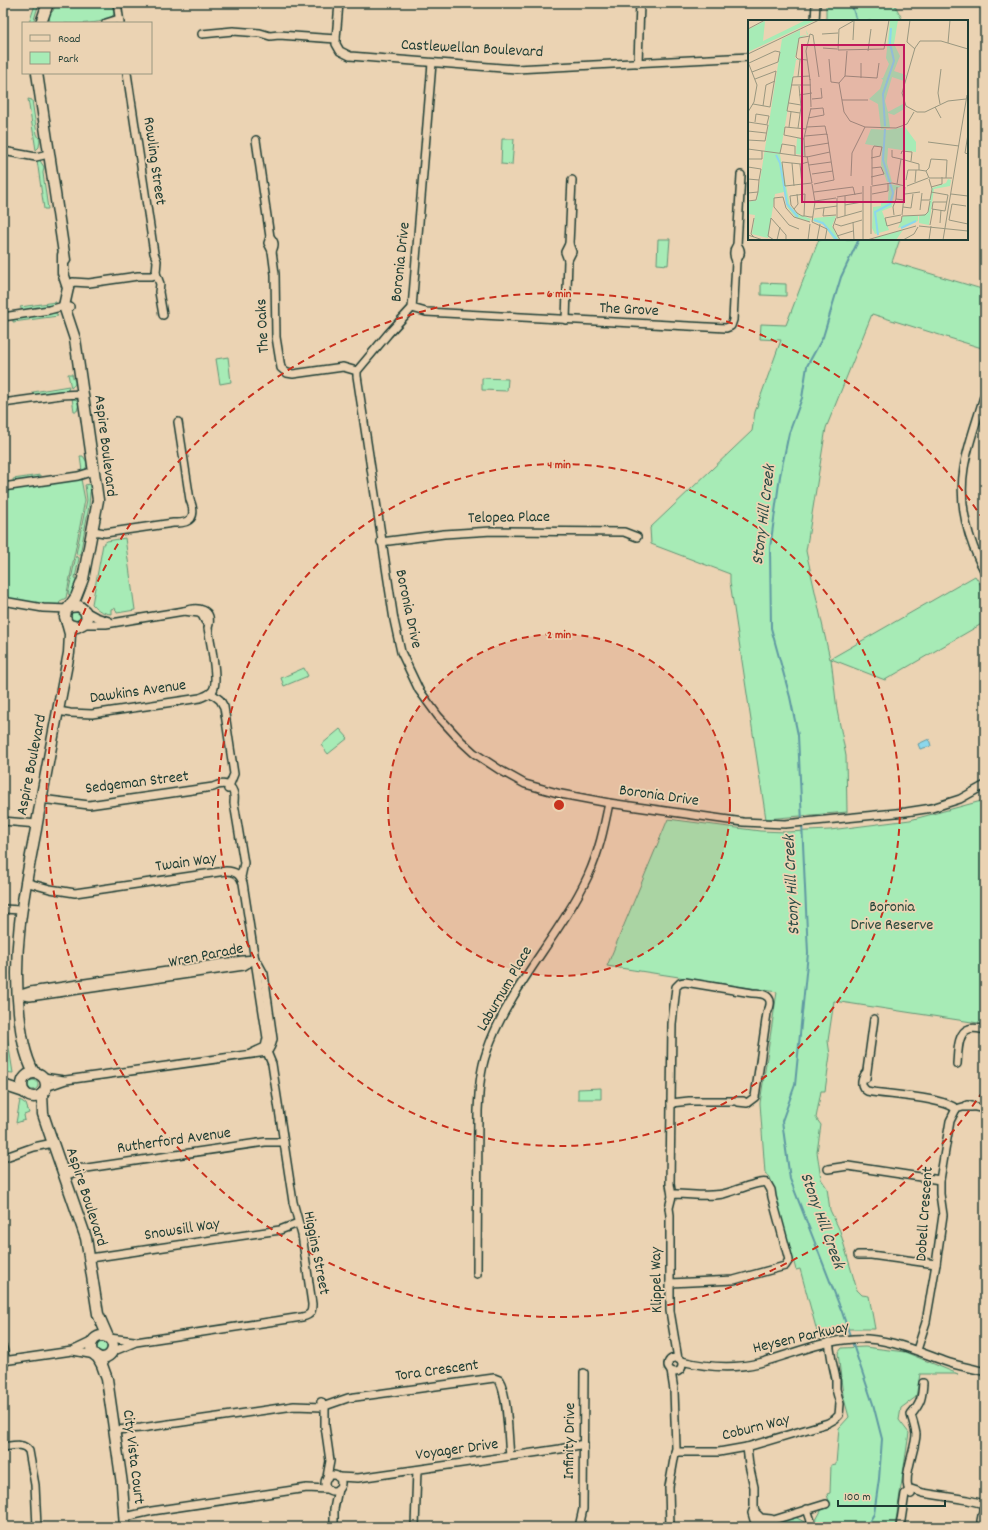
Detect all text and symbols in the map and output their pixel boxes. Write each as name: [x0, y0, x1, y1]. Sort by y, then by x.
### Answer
inset map: [748, 20, 968, 240]
legend: [22, 22, 152, 74]
text: Road: [58, 31, 80, 48]
street label: Castlewellan Boulevard: [400, 34, 544, 64]
text: Park: [58, 51, 79, 68]
street label: Rowling Street: [136, 115, 172, 207]
street label: Boronia Drive: [385, 221, 417, 303]
text: 6 min: [547, 286, 572, 303]
street label: The Grove: [599, 297, 659, 323]
street label: The Oaks: [250, 298, 276, 354]
street label: Aspire Boulevard: [87, 394, 123, 498]
text: 4 min: [547, 457, 571, 474]
water label: Stony Hill Creek: [747, 462, 783, 566]
street label: Telopea Place: [468, 506, 550, 530]
street label: Boronia Drive: [388, 567, 428, 651]
text: 2 min: [547, 627, 571, 644]
street label: Dawkins Avenue: [88, 674, 188, 710]
street label: Aspire Boulevard: [11, 713, 53, 817]
street label: Sedgeman Street: [84, 765, 190, 801]
street label: Boronia Drive: [618, 779, 700, 813]
centre of rings: [552, 798, 566, 812]
water label: Stony Hill Creek: [778, 832, 808, 936]
street label: Twain Way: [154, 847, 218, 879]
park label: Boronia Drive Reserve: [851, 896, 933, 937]
street label: Wren Parade: [167, 937, 245, 975]
street label: Laburnum Place: [471, 942, 539, 1036]
street label: Rutherford Avenue: [116, 1122, 232, 1160]
street label: Aspire Boulevard: [59, 1145, 113, 1249]
street label: Dobell Crescent: [910, 1166, 940, 1262]
water label: Stony Hill Creek: [793, 1170, 850, 1274]
street label: Higgins Street: [297, 1209, 335, 1297]
street label: Snowsill Way: [143, 1213, 222, 1247]
street label: Klippel Way: [645, 1246, 669, 1313]
street label: Heysen Parkway: [751, 1316, 852, 1360]
street label: Tora Crescent: [394, 1354, 480, 1388]
street label: Infinity Drive: [558, 1402, 582, 1480]
street label: City Vista Court: [116, 1408, 150, 1506]
street label: Coburn Way: [720, 1408, 793, 1448]
street label: Voyager Drive: [414, 1433, 500, 1467]
scale bar: [838, 1482, 945, 1508]
text: 100 m: [844, 1489, 871, 1506]

